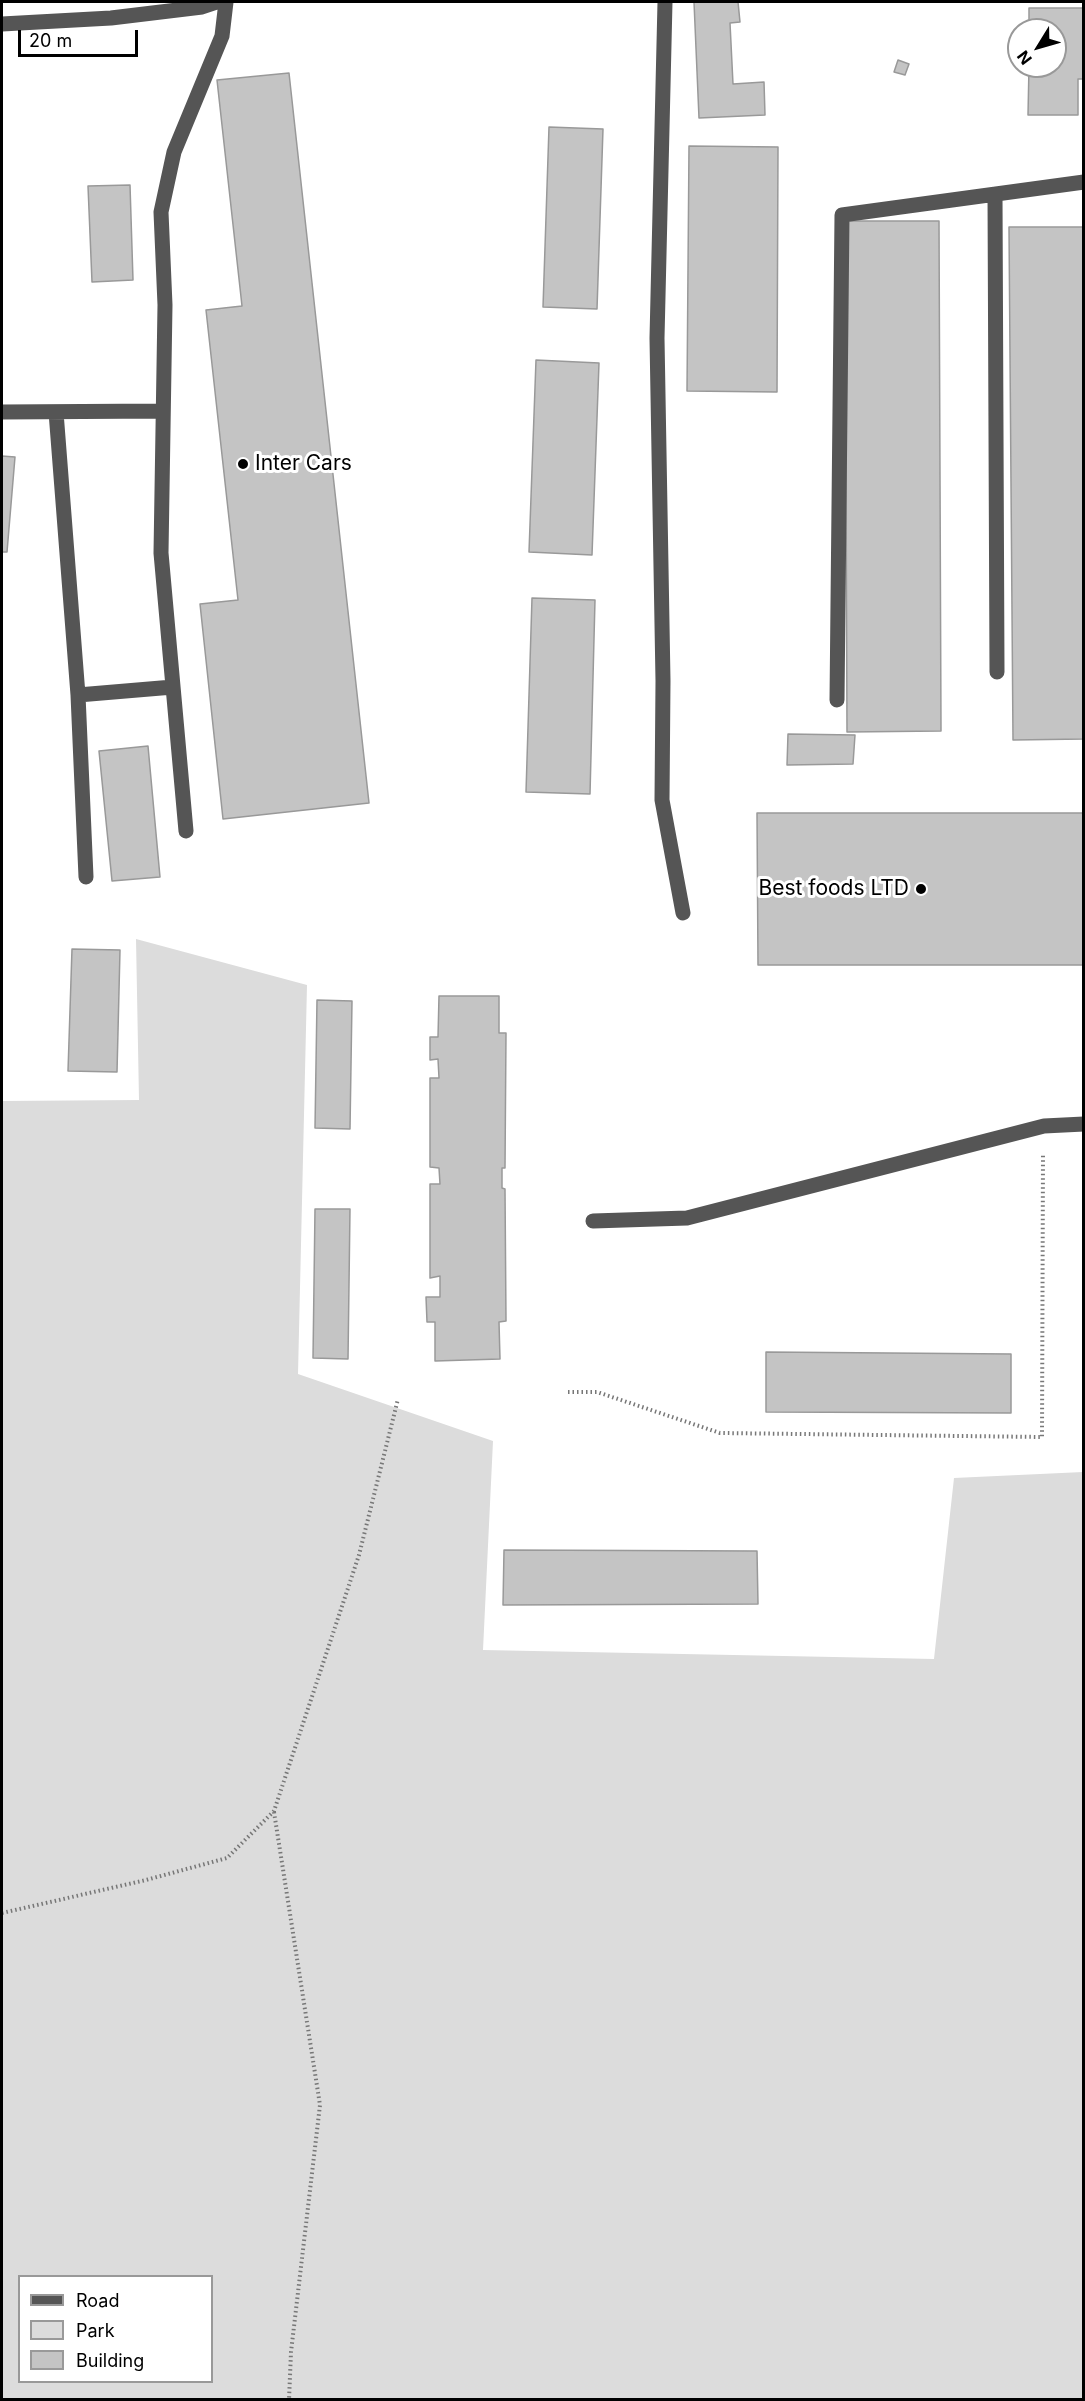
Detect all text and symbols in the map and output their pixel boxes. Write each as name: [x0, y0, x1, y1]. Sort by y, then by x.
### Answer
scale bar: [21, 18, 141, 56]
north arrow: [1007, 18, 1067, 78]
text: 20 m: [29, 30, 72, 51]
text: N: [1013, 47, 1036, 69]
place label: Inter Cars: [255, 451, 352, 477]
marker: Inter Cars: [236, 457, 250, 471]
place label: Best foods LTD: [758, 876, 909, 902]
marker: Best foods LTD: [914, 882, 928, 896]
legend: [18, 2275, 213, 2383]
text: Road: [76, 2290, 119, 2311]
text: Park: [76, 2320, 115, 2341]
text: Building: [76, 2350, 144, 2371]

